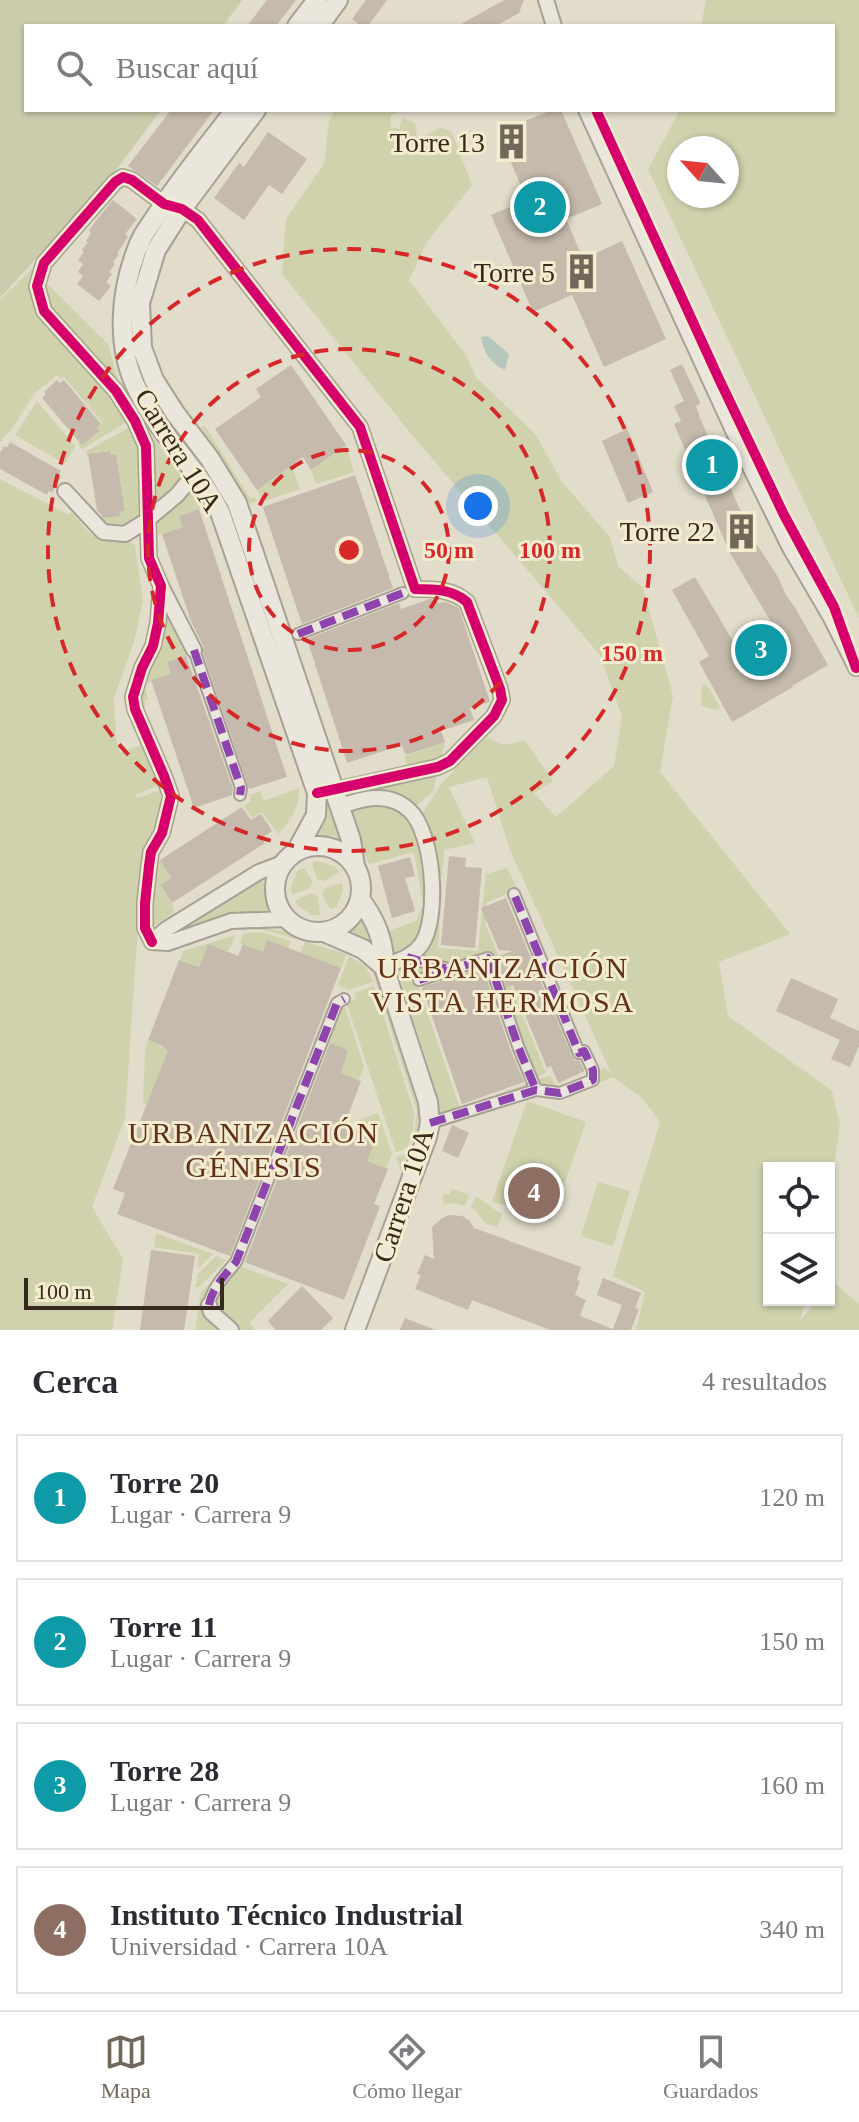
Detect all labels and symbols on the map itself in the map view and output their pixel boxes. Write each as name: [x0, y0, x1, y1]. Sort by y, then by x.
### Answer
building icon: Torre 13: [492, 123, 530, 161]
place label: Torre 13: [390, 127, 485, 158]
north arrow: [667, 136, 739, 208]
pin: 2: [514, 177, 566, 237]
building icon: Torre 5: [562, 253, 600, 291]
place label: Torre 5: [474, 257, 555, 288]
street label: Carrera 10A: [129, 383, 229, 518]
pin: 1: [686, 435, 738, 495]
your location: [458, 486, 498, 526]
building icon: Torre 22: [722, 512, 760, 550]
place label: Torre 22: [620, 516, 715, 547]
centre of rings: [335, 536, 363, 564]
text: 50 m: [424, 537, 474, 563]
text: 100 m: [519, 537, 581, 563]
pin: 3: [735, 620, 787, 680]
text: 150 m: [601, 640, 663, 666]
district label: URBANIZACIÓN VISTA HERMOSA: [371, 951, 635, 1018]
district label: URBANIZACIÓN GÉNESIS: [128, 1116, 380, 1183]
street label: Carrera 10A: [367, 1123, 440, 1266]
pin: 4: [508, 1163, 560, 1223]
scale bar: [24, 1274, 224, 1310]

